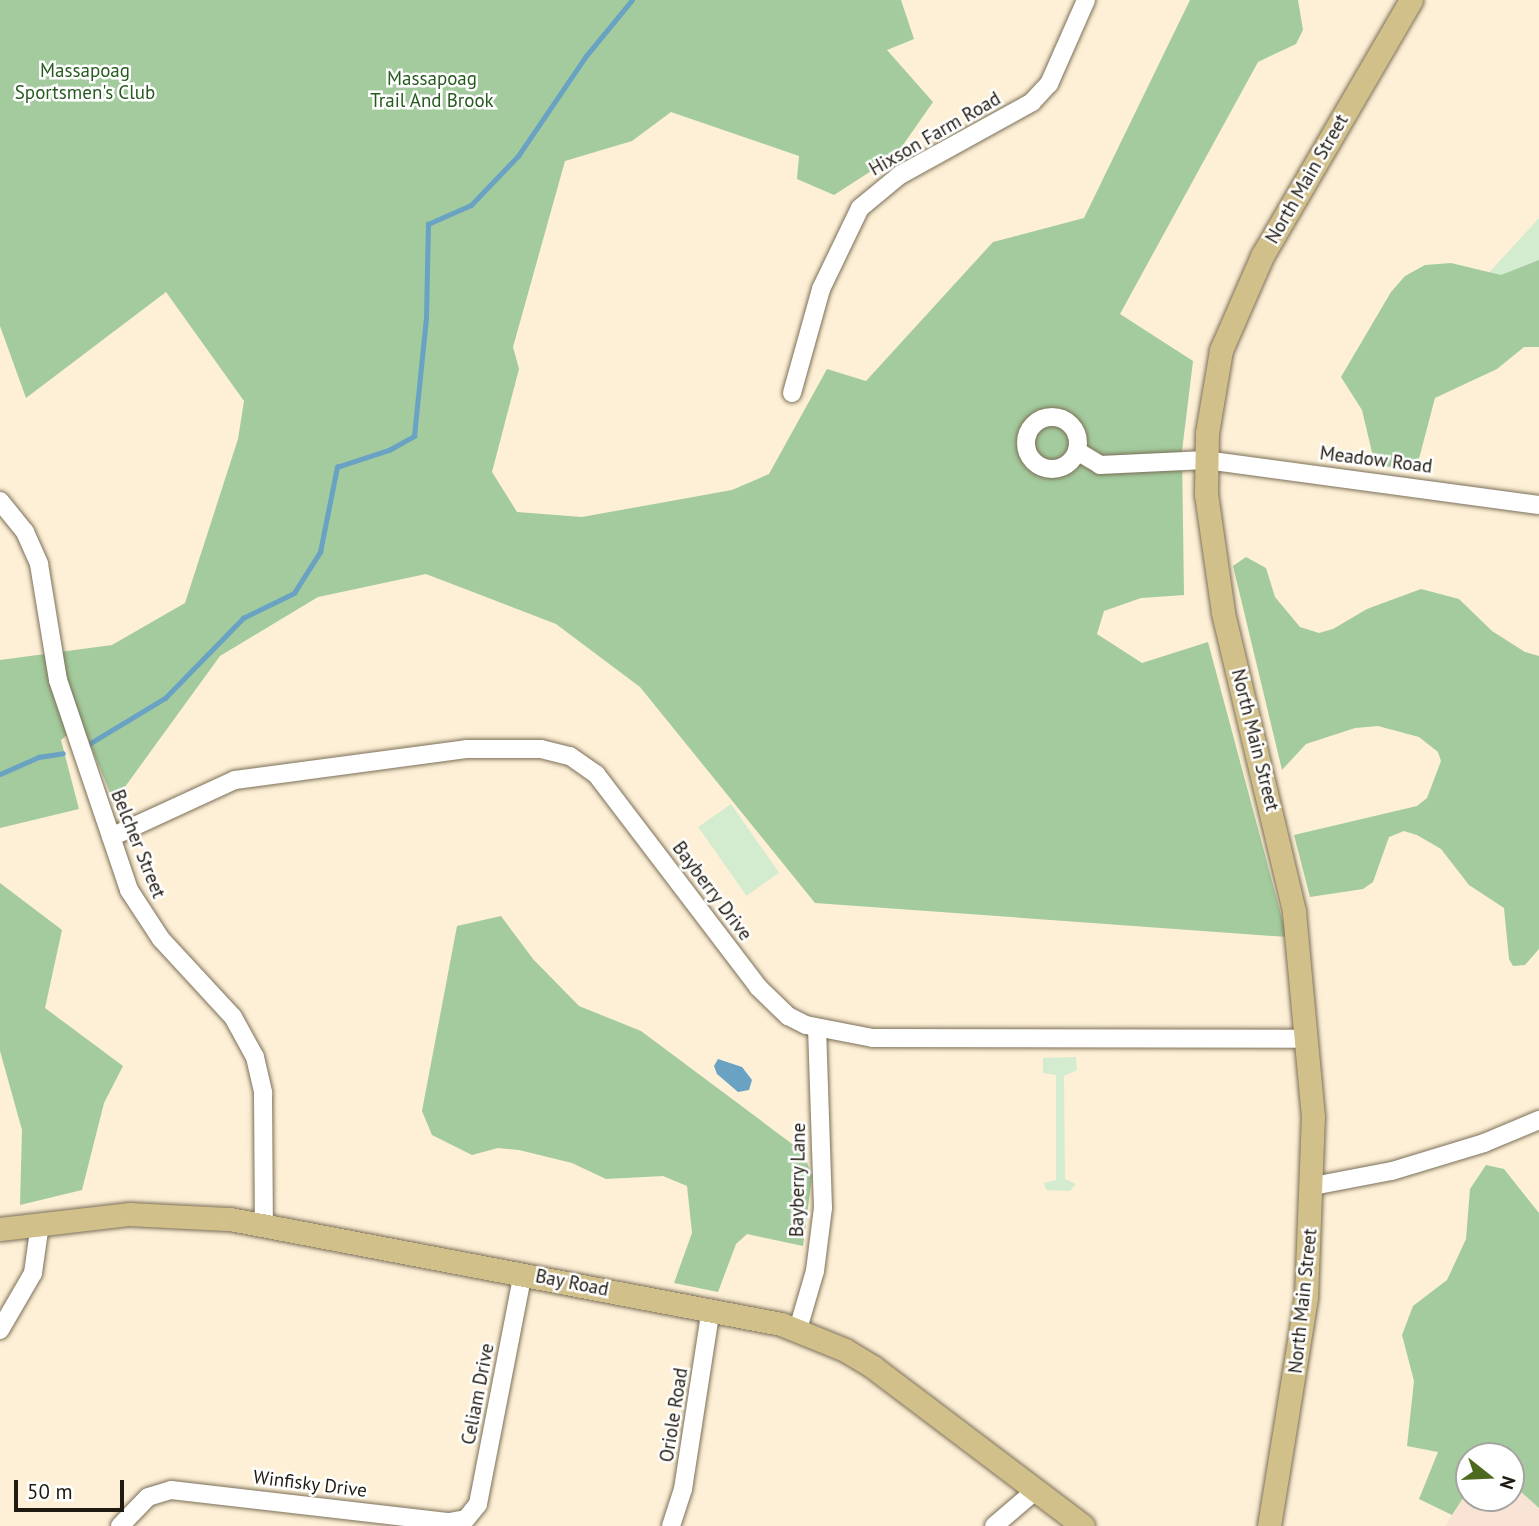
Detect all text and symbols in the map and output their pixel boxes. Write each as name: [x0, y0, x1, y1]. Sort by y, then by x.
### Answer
park label: Massapoag Sportsmen's Club: [15, 60, 155, 104]
park label: Massapoag Trail And Brook: [370, 68, 494, 112]
street label: Hixson Farm Road: [865, 87, 1005, 181]
street label: North Main Street: [1261, 110, 1353, 248]
street label: Meadow Road: [1318, 442, 1434, 478]
street label: North Main Street: [1226, 667, 1284, 813]
street label: Belcher Street: [106, 786, 170, 902]
street label: Bayberry Drive: [667, 837, 757, 945]
street label: Bayberry Lane: [786, 1122, 810, 1238]
street label: North Main Street: [1284, 1227, 1322, 1375]
street label: Bay Road: [533, 1265, 611, 1301]
street label: Celiam Drive: [457, 1341, 499, 1447]
street label: Oriole Road: [655, 1366, 693, 1464]
north arrow: [1455, 1442, 1525, 1512]
scale bar: [18, 1466, 128, 1510]
street label: Winfisky Drive: [252, 1466, 368, 1502]
text: N: [1495, 1473, 1521, 1493]
text: 50 m: [27, 1478, 73, 1505]

